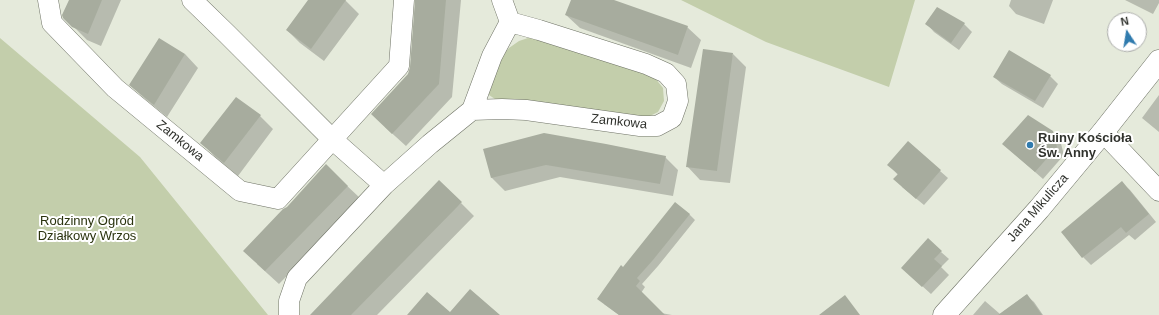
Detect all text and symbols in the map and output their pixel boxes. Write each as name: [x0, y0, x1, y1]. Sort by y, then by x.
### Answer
north arrow: [1107, 12, 1147, 52]
text: N: [1120, 15, 1130, 28]
street label: Zamkowa: [590, 111, 648, 133]
street label: Zamkowa: [153, 117, 207, 165]
place label: Ruiny Kościoła Św. Anny: [1038, 130, 1132, 161]
marker: Ruiny Kościoła Św. Anny: [1025, 140, 1035, 150]
street label: Jana Mikulicza: [1004, 171, 1072, 245]
park label: Rodzinny Ogród Działkowy Wrzos: [38, 213, 136, 244]

